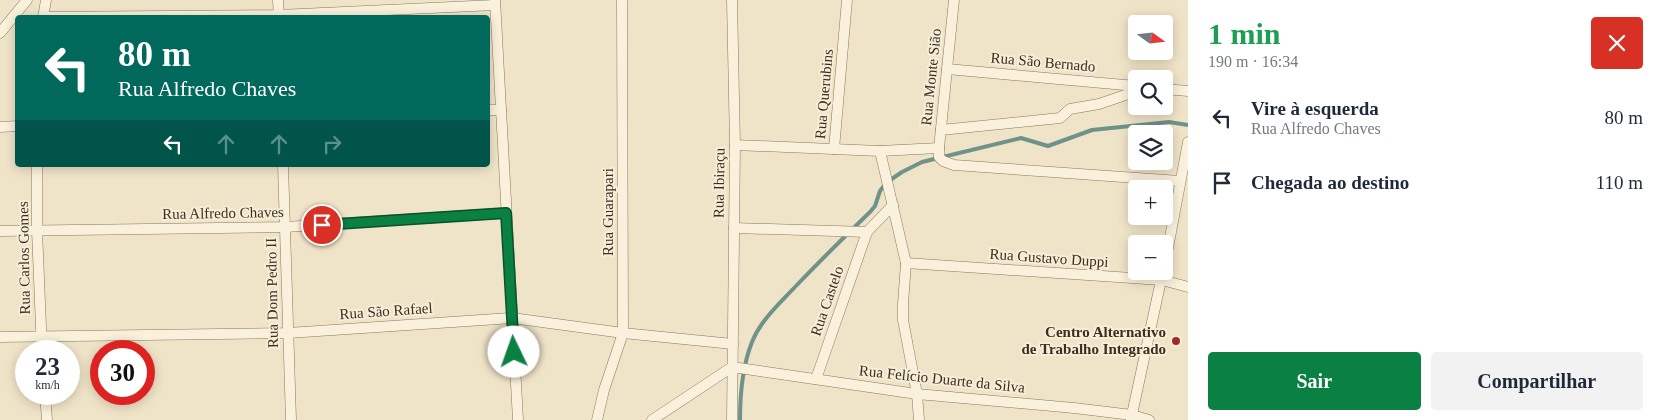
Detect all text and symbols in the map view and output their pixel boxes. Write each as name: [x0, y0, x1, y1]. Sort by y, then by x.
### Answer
north arrow: [1128, 15, 1172, 60]
map controls: [1128, 15, 1173, 280]
text: 1 min: [1208, 17, 1281, 50]
button: close: [1591, 17, 1643, 69]
street label: Rua Monte Sião: [918, 28, 944, 126]
icon: left: [35, 35, 100, 100]
text: 80 m: [118, 35, 191, 74]
street label: Rua Querubins: [812, 48, 836, 140]
street label: Rua São Bernado: [990, 49, 1096, 75]
text: 190 m · 16:34: [1208, 53, 1298, 70]
button: search: [1128, 70, 1173, 115]
text: Rua Alfredo Chaves: [118, 76, 296, 101]
text: Vire à esquerda: [1251, 98, 1379, 119]
icon: left: [1208, 104, 1236, 132]
text: 80 m: [1604, 107, 1643, 128]
text: Rua Alfredo Chaves: [1251, 120, 1381, 137]
button: layers: [1128, 125, 1173, 170]
icon: left: [159, 130, 187, 158]
icon: ahead: [212, 130, 240, 158]
icon: ahead: [265, 130, 293, 158]
icon: right: [318, 130, 346, 158]
street label: Rua Ibiraçu: [710, 147, 728, 218]
street label: Rua Guarapari: [600, 168, 616, 256]
icon: arrive: [1208, 169, 1236, 197]
text: Chegada ao destino: [1251, 172, 1409, 193]
text: 110 m: [1596, 172, 1643, 193]
button: +: [1128, 180, 1173, 225]
street label: Rua Carlos Gomes: [15, 201, 33, 315]
street label: Rua Alfredo Chaves: [162, 204, 284, 222]
pin: [301, 204, 343, 246]
icon: arrive: [308, 211, 336, 239]
button: −: [1128, 235, 1173, 280]
street label: Rua Dom Pedro II: [263, 238, 281, 348]
street label: Rua Gustavo Duppi: [989, 246, 1109, 270]
street label: Rua Castelo: [808, 264, 846, 338]
street label: Rua São Rafael: [339, 300, 433, 322]
place label: Centro Alternativo de Trabalho Integrado: [1022, 324, 1166, 357]
position arrow: [487, 325, 539, 377]
marker: Centro Alternativo de Trabalho Integrado: [1170, 335, 1182, 347]
speed limit sign: 30: [90, 340, 155, 405]
button: Sair: [1208, 352, 1421, 410]
button: Compartilhar: [1431, 352, 1643, 410]
text: 23: [35, 353, 60, 380]
street label: Rua Felício Duarte da Silva: [858, 362, 1026, 396]
text: km/h: [35, 378, 60, 392]

